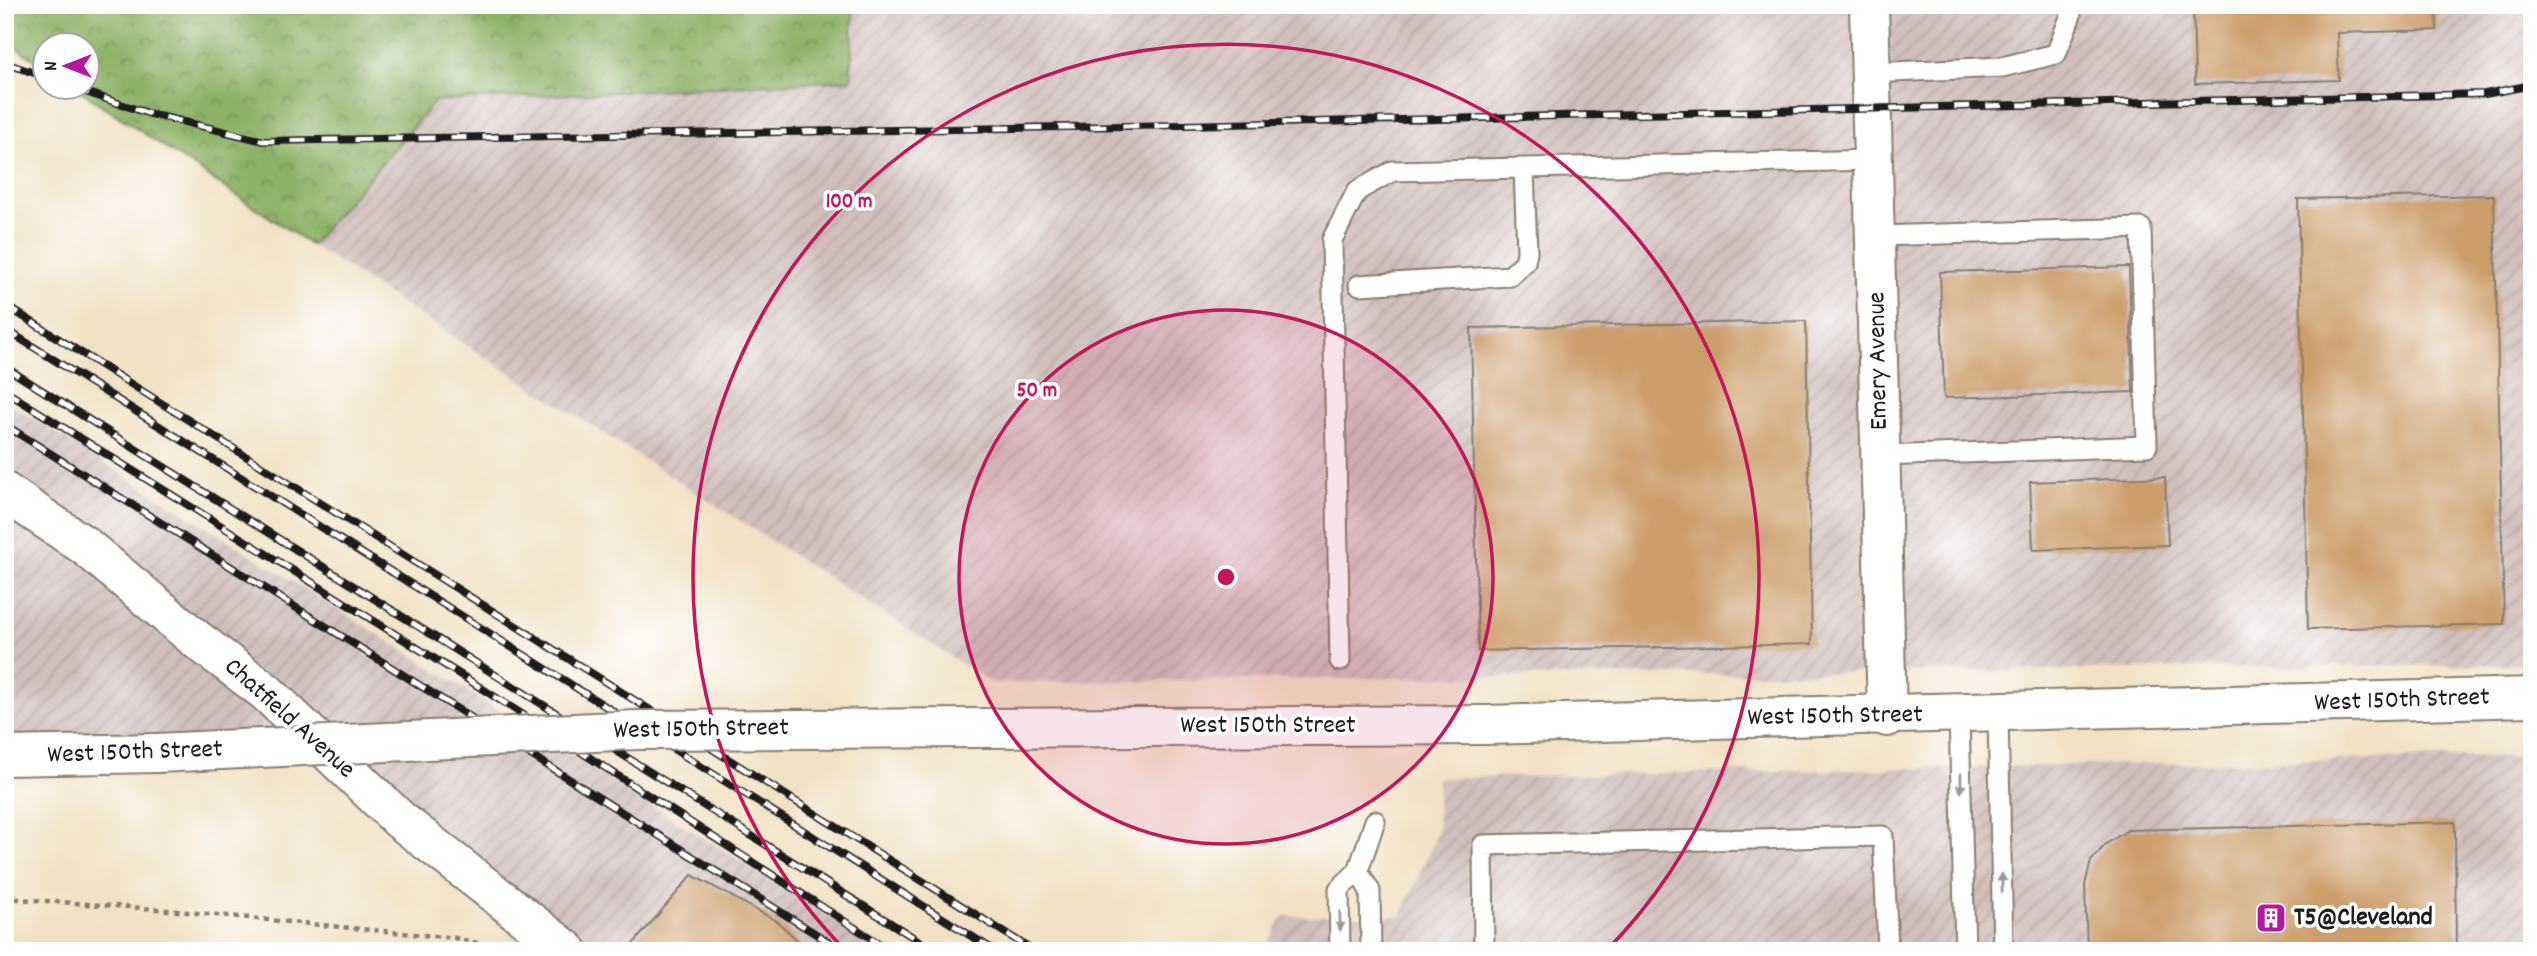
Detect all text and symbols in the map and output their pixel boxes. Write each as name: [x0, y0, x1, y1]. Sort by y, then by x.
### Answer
north arrow: [32, 32, 102, 102]
text: N: [39, 61, 66, 71]
text: 100 m: [826, 188, 872, 218]
street label: Emery Avenue: [1859, 292, 1899, 430]
text: 50 m: [1017, 377, 1057, 407]
centre of rings: [1214, 565, 1238, 589]
street label: Chatfield Avenue: [215, 650, 363, 788]
street label: West 150th Street: [2314, 679, 2491, 723]
street label: West 150th Street: [1747, 697, 1923, 737]
street label: West 150th Street: [1180, 708, 1356, 745]
street label: West 150th Street: [613, 710, 789, 750]
street label: West 150th Street: [47, 731, 224, 775]
one-way arrow: [1955, 772, 1967, 794]
one-way arrow: [1996, 871, 2007, 893]
place label: T5@Cleveland: [2294, 900, 2433, 937]
building icon: T5@Cleveland: [2254, 901, 2288, 935]
one-way arrow: [1334, 910, 1345, 932]

